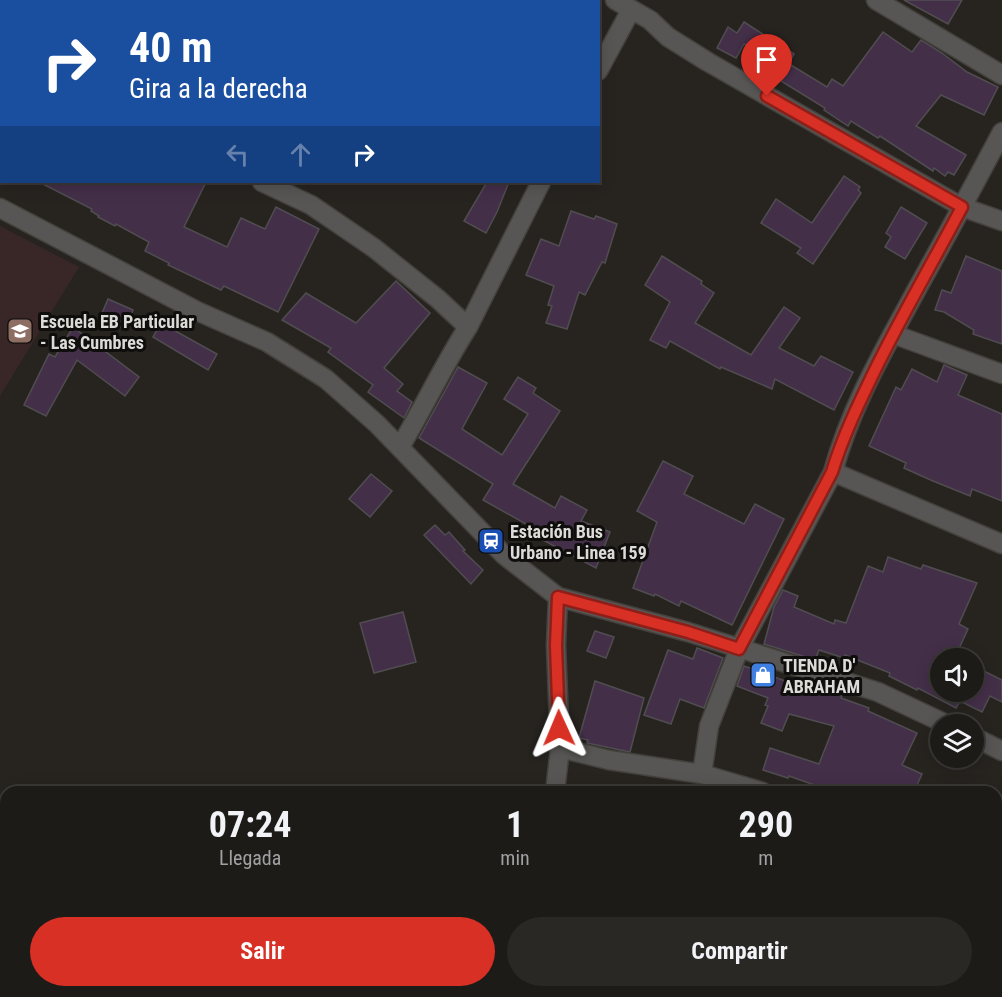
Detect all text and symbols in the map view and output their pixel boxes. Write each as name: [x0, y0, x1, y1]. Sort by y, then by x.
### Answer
text: 40 m: [129, 23, 212, 72]
icon: right: [30, 24, 108, 102]
pin: [741, 34, 792, 96]
icon: arrive: [750, 43, 783, 76]
text: Gira a la derecha: [129, 73, 308, 105]
icon: left: [221, 138, 254, 171]
icon: ahead: [284, 138, 317, 171]
icon: right: [347, 138, 380, 171]
place label: Escuela EB Particular - Las Cumbres: [40, 311, 194, 353]
school or university icon: Escuela EB Particular - Las Cumbres: [5, 316, 35, 346]
place label: Estación Bus Urbano - Linea 159: [510, 521, 647, 563]
station icon: Estación Bus Urbano - Linea 159: [476, 526, 506, 556]
map controls: [930, 648, 984, 768]
button: sound: [930, 648, 984, 702]
place label: TIENDA D' ABRAHAM: [783, 655, 860, 697]
shop icon: TIENDA D' ABRAHAM: [748, 660, 778, 690]
position arrow: [527, 696, 591, 760]
button: layers: [930, 714, 984, 768]
text: 07:24: [209, 804, 291, 846]
text: 1: [506, 804, 524, 846]
text: 290: [739, 804, 793, 846]
text: Llegada: [219, 846, 281, 870]
text: min: [500, 846, 530, 870]
text: m: [758, 846, 773, 870]
button: Salir: [30, 917, 495, 986]
button: Compartir: [507, 917, 972, 986]

